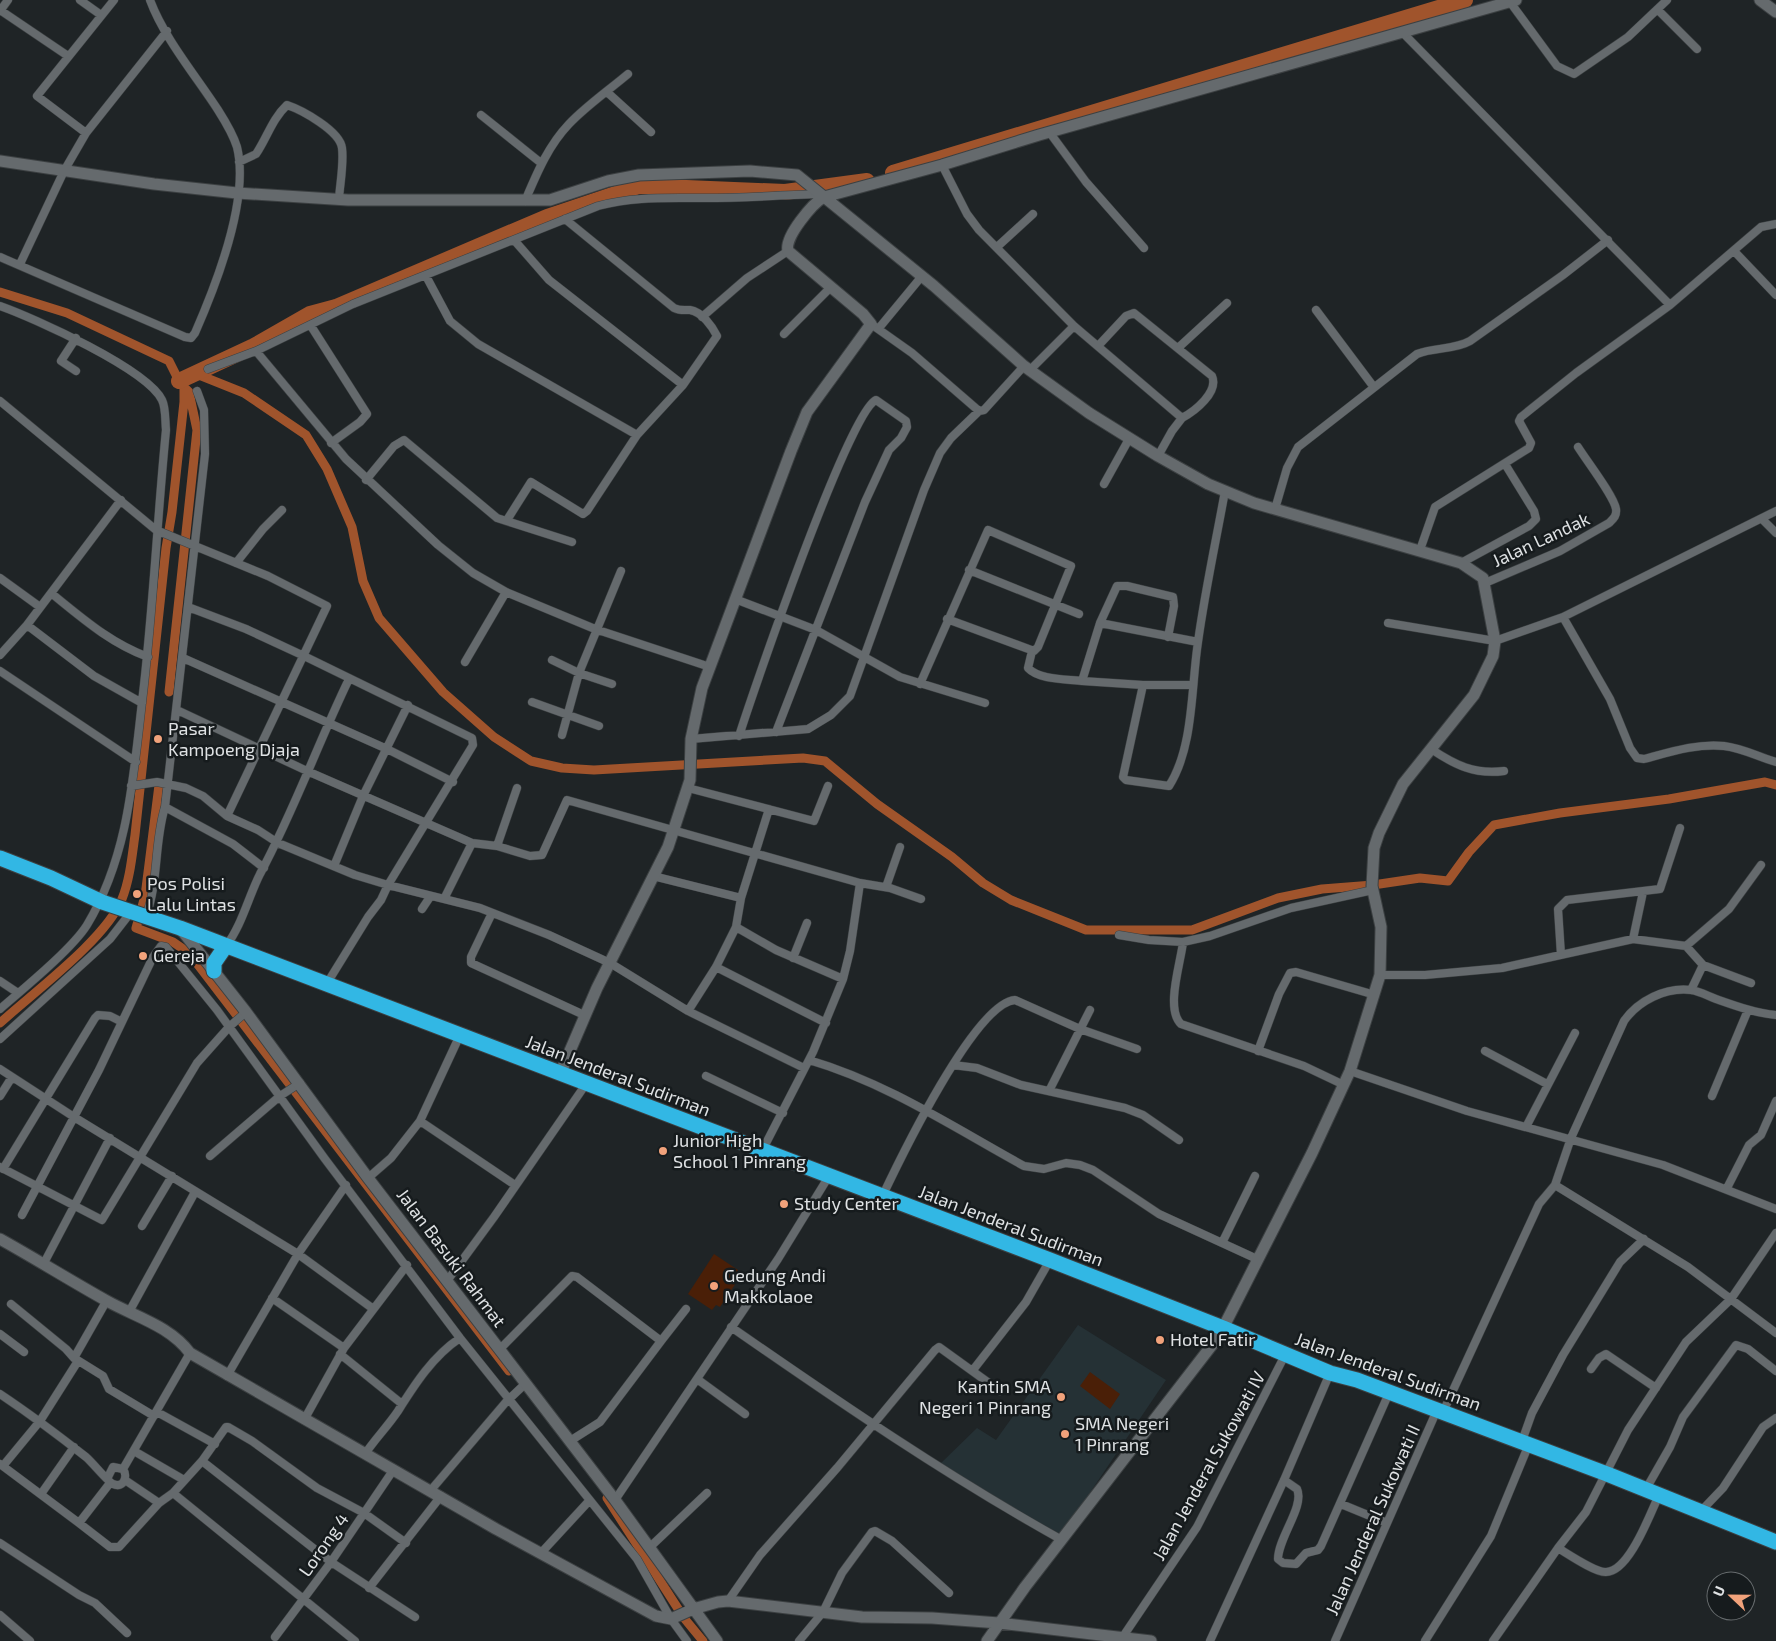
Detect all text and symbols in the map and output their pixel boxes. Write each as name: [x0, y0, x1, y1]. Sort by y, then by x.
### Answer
street label: Jalan Landak: [1489, 507, 1593, 571]
place label: Pasar Kampoeng Djaja: [168, 717, 300, 760]
marker: Pasar Kampoeng Djaja: [152, 733, 164, 745]
place label: Pos Polisi Lalu Lintas: [147, 872, 236, 915]
marker: Pos Polisi Lalu Lintas: [131, 888, 143, 900]
place label: Gereja: [153, 944, 205, 966]
marker: Gereja: [137, 950, 149, 962]
street label: Jalan Jenderal Sudirman: [523, 1030, 714, 1120]
place label: Junior High School 1 Pinrang: [673, 1129, 806, 1172]
marker: Junior High School 1 Pinrang: [657, 1145, 669, 1157]
street label: Jalan Jenderal Sudirman: [916, 1180, 1107, 1270]
street label: Jalan Basuki Rahmat: [393, 1184, 511, 1331]
place label: Study Center: [794, 1192, 899, 1214]
marker: Study Center: [778, 1198, 790, 1210]
place label: Gedung Andi Makkolaoe: [724, 1264, 826, 1307]
marker: Gedung Andi Makkolaoe: [708, 1280, 720, 1292]
street label: Jalan Jenderal Sudirman: [1292, 1327, 1484, 1415]
place label: Hotel Fatir: [1170, 1328, 1255, 1350]
marker: Hotel Fatir: [1154, 1334, 1166, 1346]
street label: Jalan Jenderal Sukowati IV: [1147, 1367, 1269, 1564]
place label: Kantin SMA Negeri 1 Pinrang: [919, 1375, 1052, 1418]
marker: Kantin SMA Negeri 1 Pinrang: [1055, 1391, 1067, 1403]
place label: SMA Negeri 1 Pinrang: [1075, 1412, 1169, 1455]
street label: Jalan Jenderal Sukowati II: [1320, 1421, 1424, 1618]
marker: SMA Negeri 1 Pinrang: [1059, 1428, 1071, 1440]
street label: Lorong 4: [293, 1509, 353, 1580]
north arrow: [1706, 1571, 1756, 1621]
text: U: [1709, 1583, 1728, 1599]

